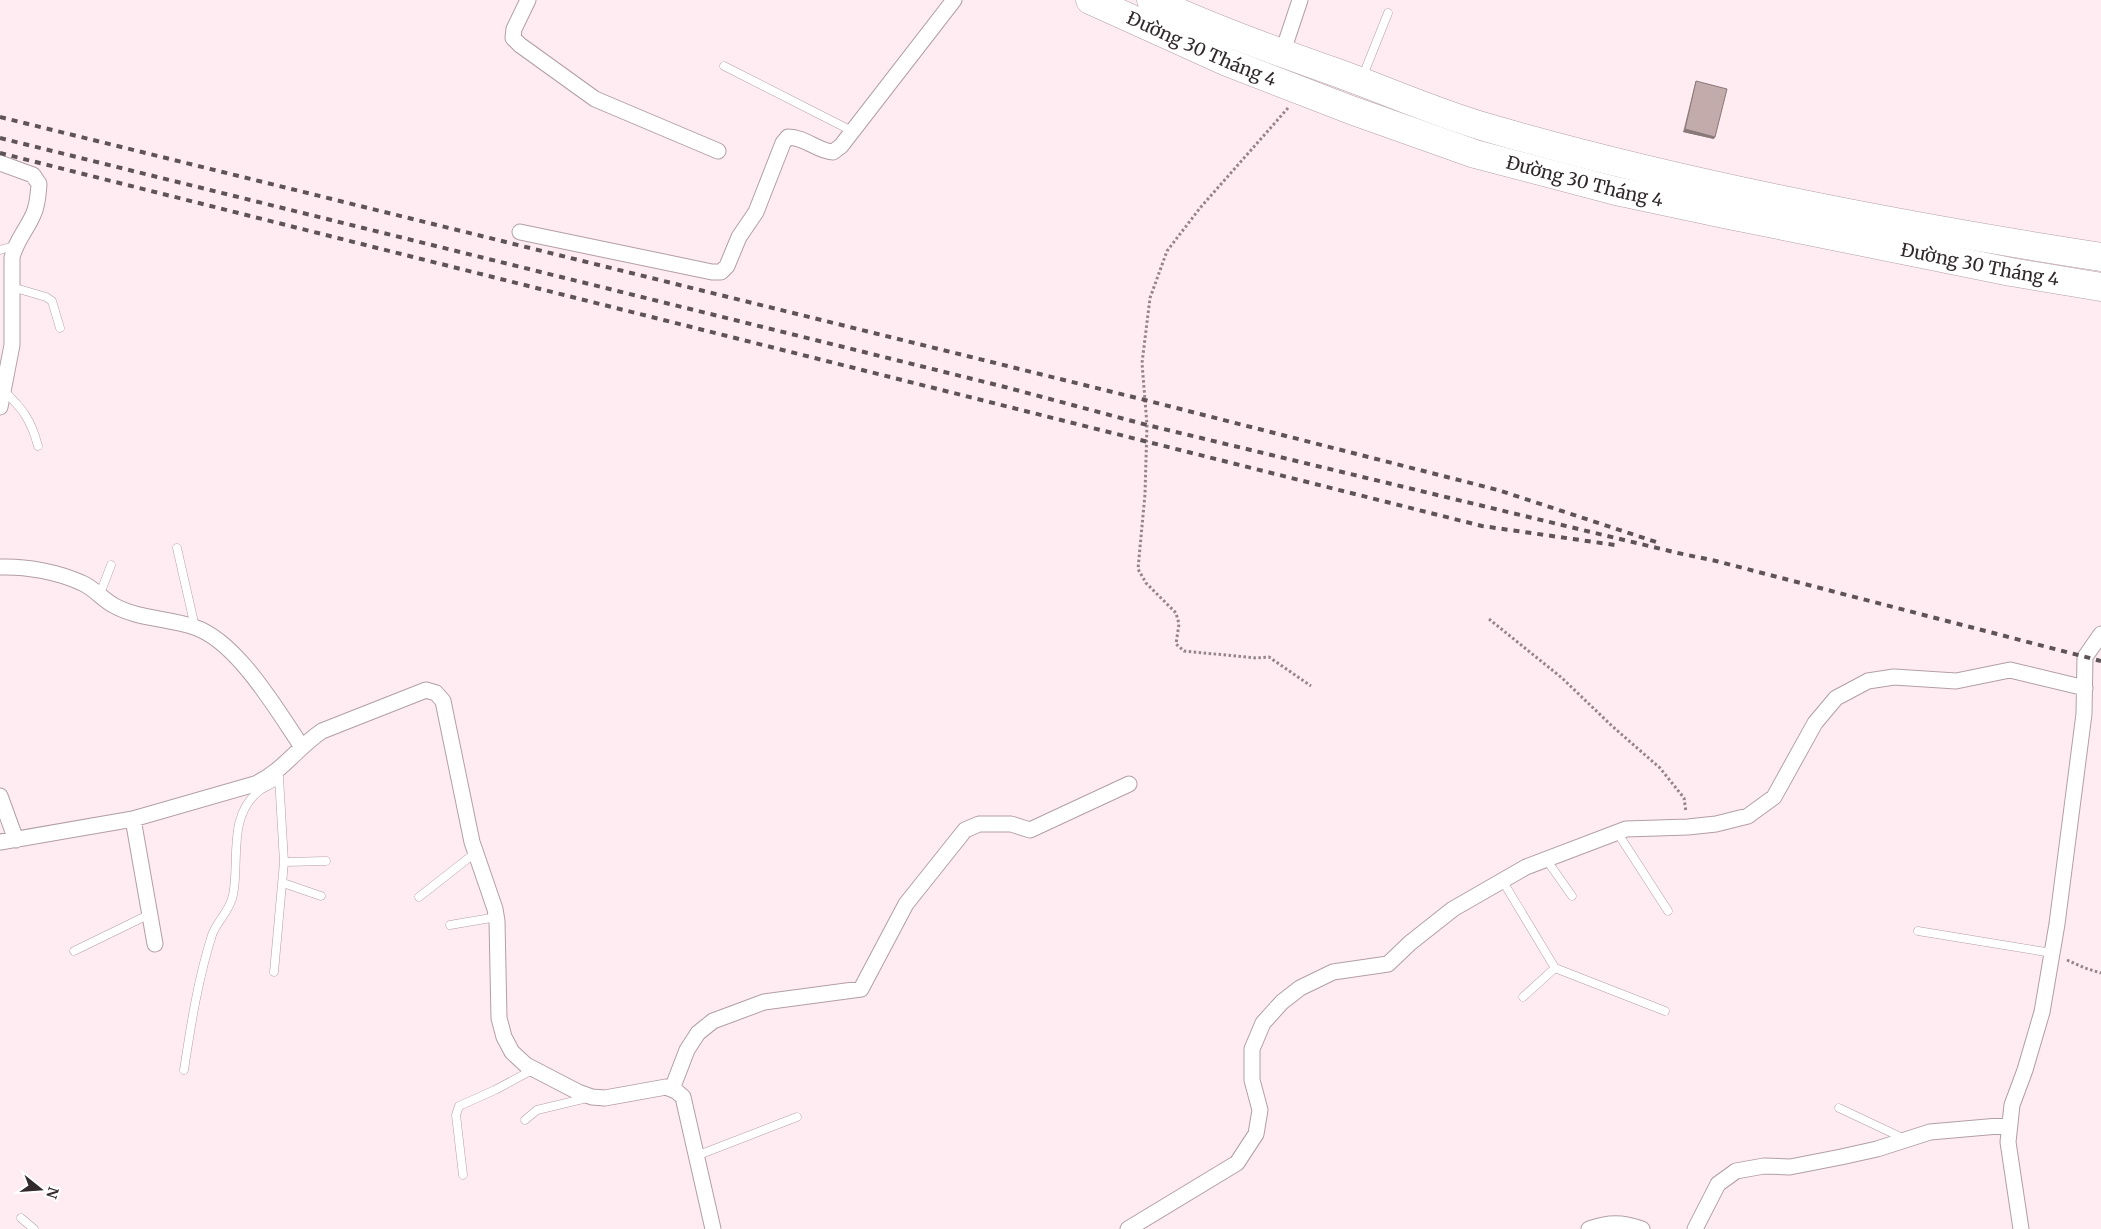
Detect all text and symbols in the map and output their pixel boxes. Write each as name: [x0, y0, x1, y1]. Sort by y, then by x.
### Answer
street label: Đường 30 Tháng 4: [1123, 6, 1280, 91]
street label: Đường 30 Tháng 4: [1504, 151, 1665, 212]
street label: Đường 30 Tháng 4: [1899, 238, 2061, 291]
north arrow: [15, 1164, 65, 1214]
text: N: [42, 1185, 63, 1201]

